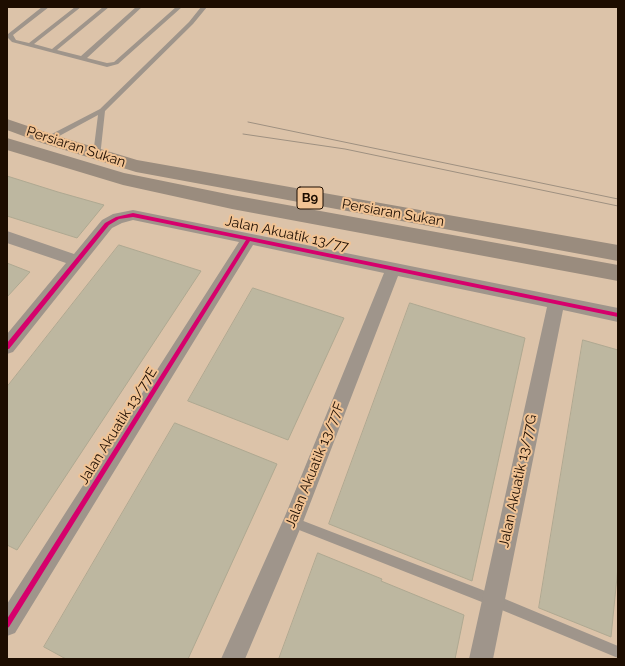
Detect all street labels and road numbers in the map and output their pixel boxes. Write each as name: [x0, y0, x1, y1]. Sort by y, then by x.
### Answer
street label: Persiaran Sukan: [24, 123, 128, 171]
road number: B9: [297, 187, 323, 209]
street label: Persiaran Sukan: [341, 196, 445, 230]
street label: Jalan Akuatik 13/77: [224, 213, 350, 255]
street label: Jalan Akuatik 13/77E: [75, 365, 161, 487]
street label: Jalan Akuatik 13/77F: [282, 400, 348, 530]
street label: Jalan Akuatik 13/77G: [496, 413, 540, 549]

